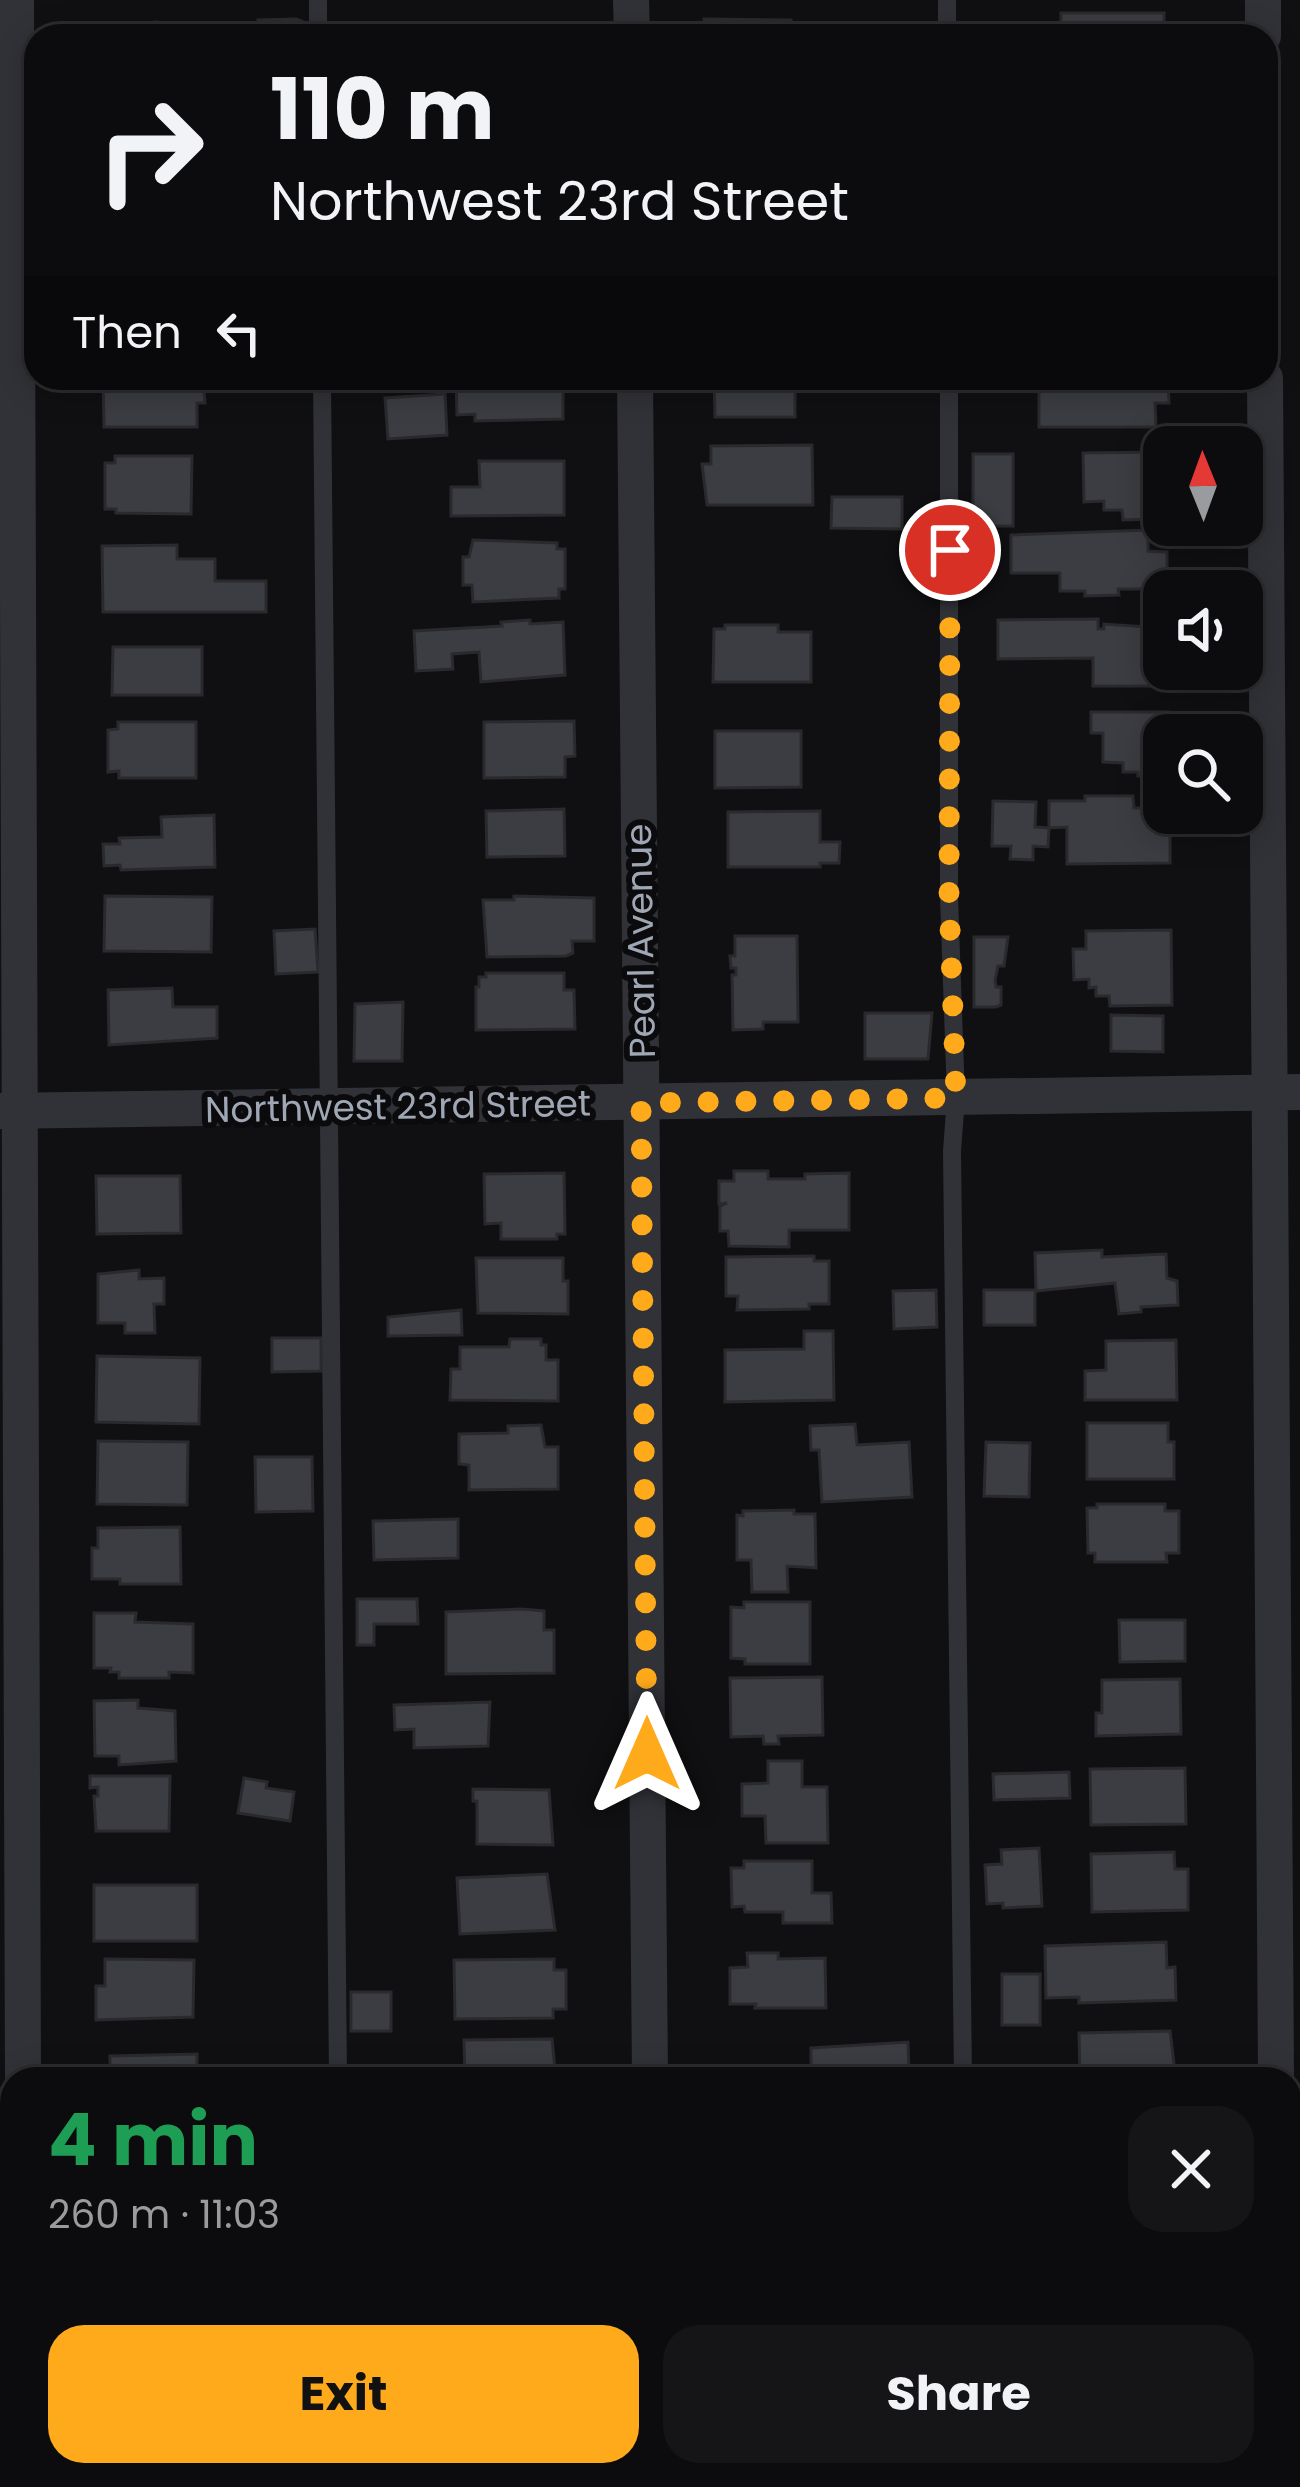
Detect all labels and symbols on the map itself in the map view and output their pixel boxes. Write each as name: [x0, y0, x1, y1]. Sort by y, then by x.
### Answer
north arrow: [1143, 426, 1263, 546]
pin: [899, 499, 1001, 601]
street label: Pearl Avenue: [613, 823, 668, 1059]
street label: Northwest 23rd Street: [205, 1078, 591, 1135]
position arrow: [584, 1691, 710, 1817]

